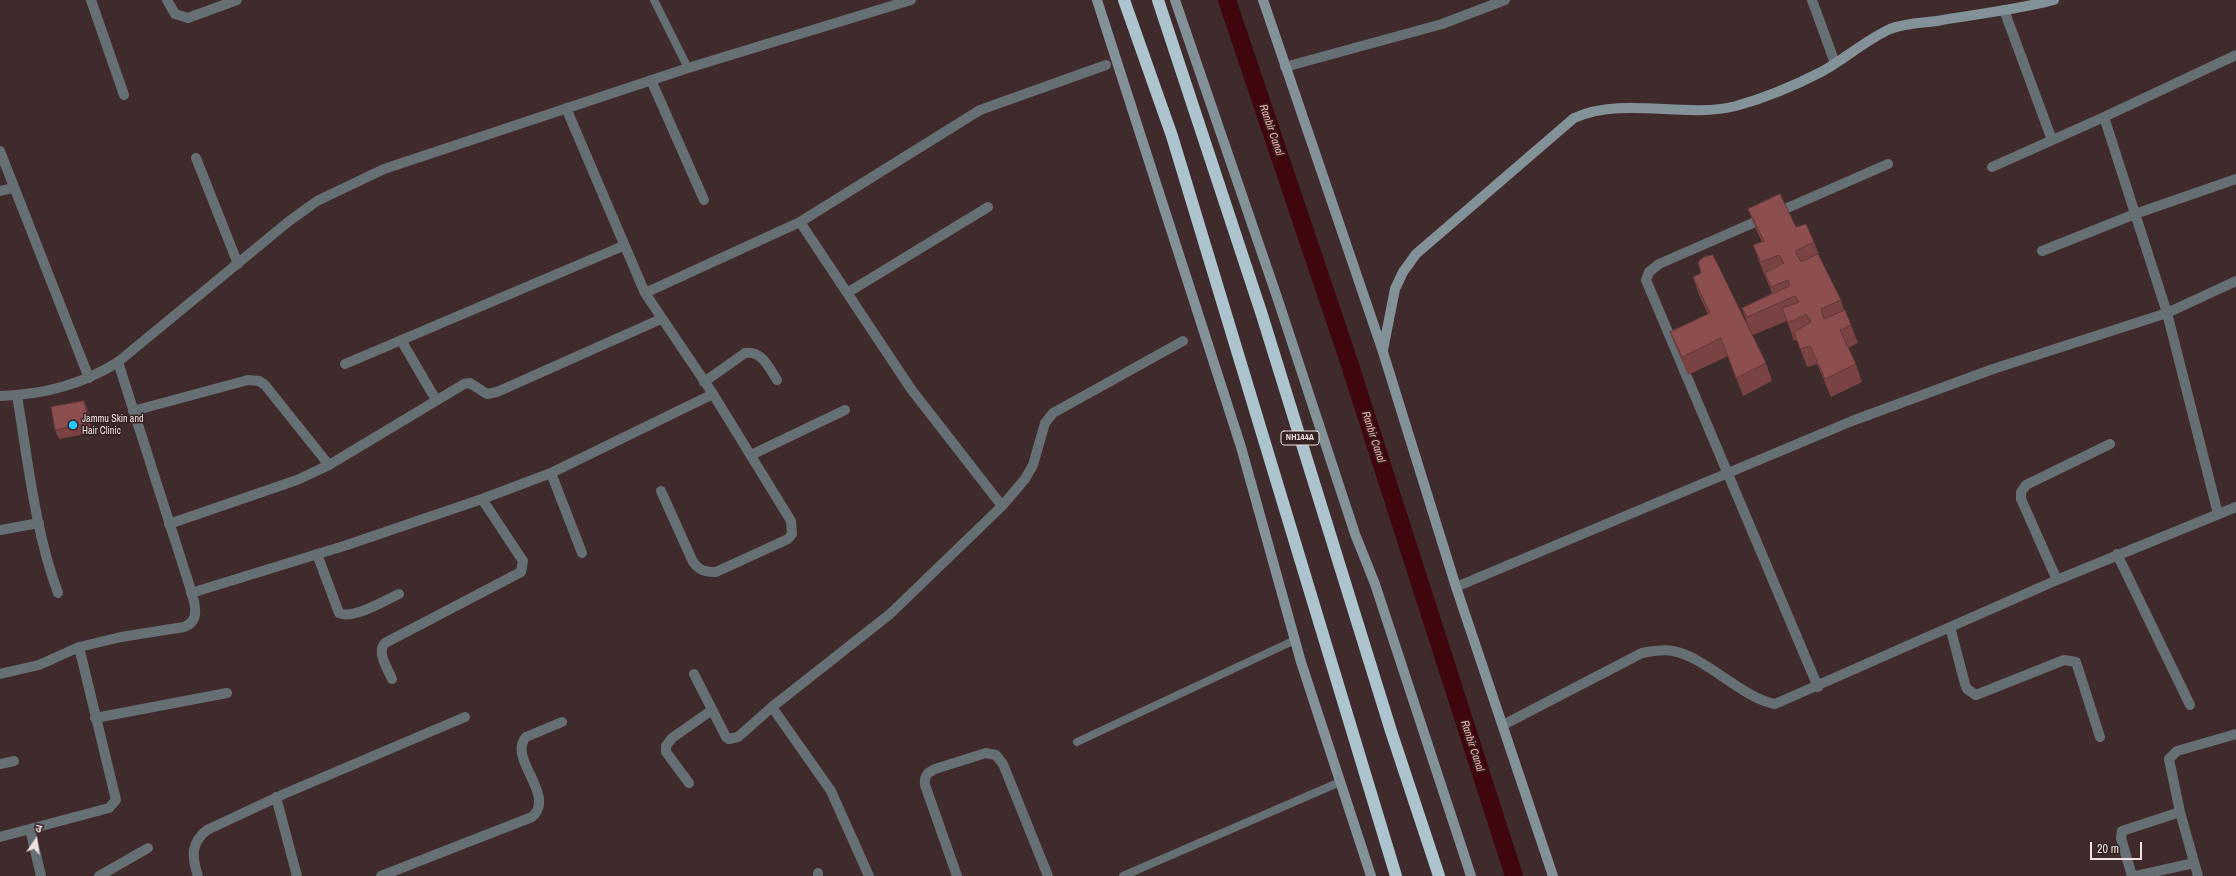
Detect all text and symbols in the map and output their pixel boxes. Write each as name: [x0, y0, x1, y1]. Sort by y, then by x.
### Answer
water label: Ranbir Canal: [1256, 103, 1286, 157]
water label: Ranbir Canal: [1359, 410, 1387, 464]
place label: Jammu Skin and Hair Clinic: [82, 413, 144, 436]
marker: Jammu Skin and Hair Clinic: [67, 419, 79, 431]
road number: NH144A: [1281, 431, 1319, 445]
water label: Ranbir Canal: [1458, 719, 1486, 773]
north arrow: [16, 820, 56, 860]
text: उ: [34, 821, 43, 836]
scale bar: [2092, 834, 2144, 860]
text: 20 m: [2097, 841, 2119, 857]

